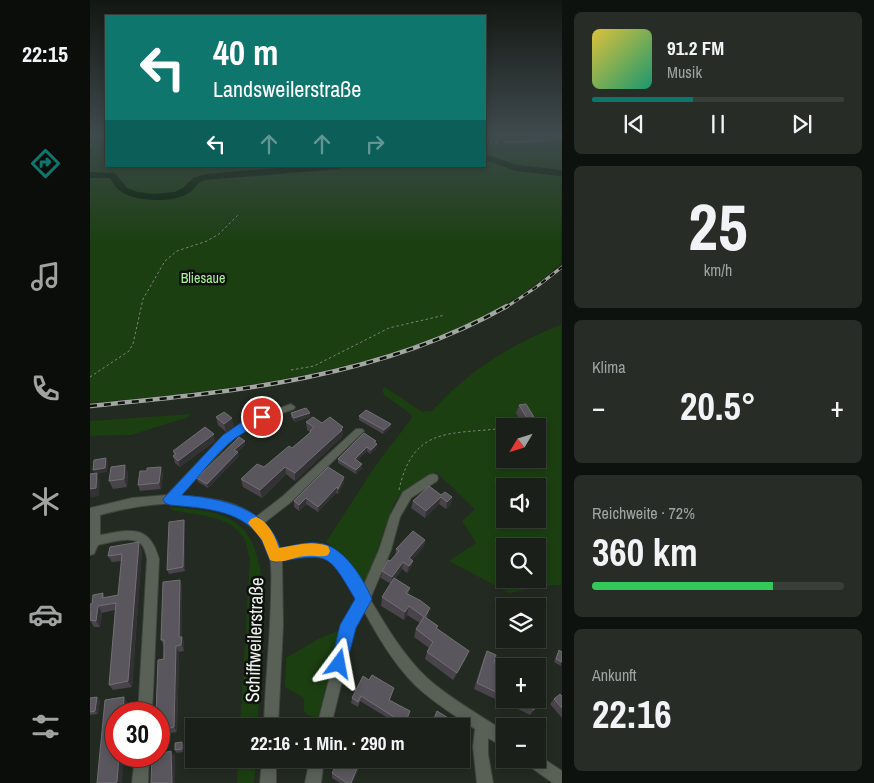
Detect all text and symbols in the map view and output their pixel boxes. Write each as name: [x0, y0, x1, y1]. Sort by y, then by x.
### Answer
text: 40 m: [213, 29, 278, 76]
icon: left: [130, 35, 195, 100]
text: 91.2 FM: [667, 35, 724, 61]
text: 22:15: [22, 39, 68, 69]
text: Musik: [667, 61, 702, 83]
text: Landsweilerstraße: [213, 74, 361, 104]
icon: previous: [620, 110, 648, 138]
icon: pause: [704, 110, 732, 138]
icon: next: [788, 110, 816, 138]
icon: left: [202, 130, 230, 158]
icon: ahead: [255, 130, 283, 158]
icon: ahead: [308, 130, 336, 158]
icon: right: [361, 130, 389, 158]
icon: directions: [28, 146, 63, 181]
text: 25: [688, 183, 748, 270]
icon: music: [28, 259, 63, 294]
text: km/h: [704, 259, 732, 281]
park label: Bliesaue: [181, 269, 225, 287]
text: Klima: [592, 356, 626, 378]
icon: phone: [28, 371, 63, 406]
text: 20.5°: [680, 381, 756, 432]
text: −: [592, 388, 605, 426]
text: +: [831, 388, 844, 426]
pin: [241, 396, 283, 438]
icon: arrive: [248, 403, 276, 431]
north arrow: [496, 418, 546, 468]
map controls: [496, 418, 546, 768]
button: sound: [496, 478, 546, 528]
icon: climate: [28, 484, 63, 519]
text: Reichweite · 72%: [592, 502, 695, 524]
text: 360 km: [592, 527, 698, 578]
button: search: [496, 538, 546, 588]
street label: Schiffweilerstraße: [239, 577, 269, 703]
icon: car: [28, 597, 63, 632]
button: layers: [496, 598, 546, 648]
position arrow: [312, 637, 364, 689]
button: +: [496, 658, 546, 708]
text: Ankunft: [592, 664, 637, 686]
text: 22:16: [592, 689, 672, 740]
speed limit sign: 30: [105, 702, 170, 767]
icon: filters: [28, 709, 63, 744]
button: −: [496, 718, 546, 768]
text: 22:16 · 1 Min. · 290 m: [250, 730, 405, 756]

